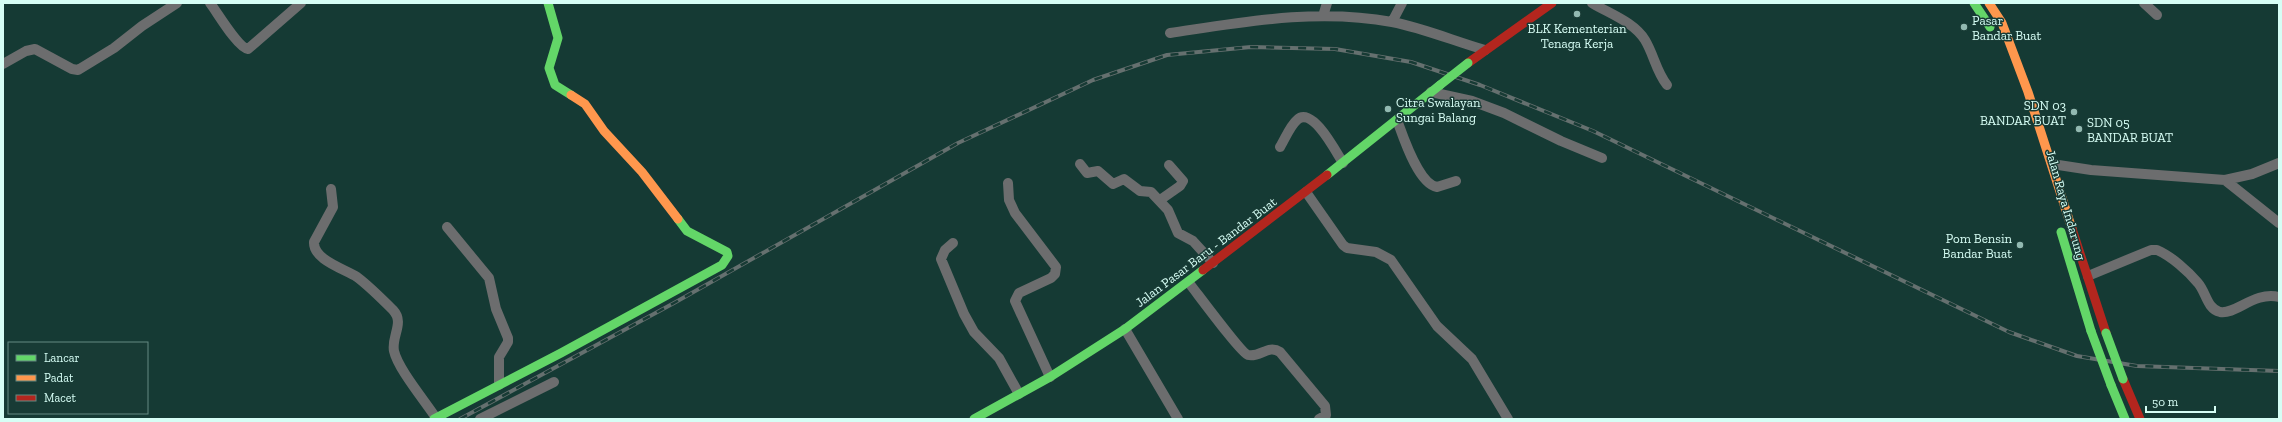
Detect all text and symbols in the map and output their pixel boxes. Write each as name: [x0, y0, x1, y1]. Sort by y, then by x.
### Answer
marker: BLK Kementerian Tenaga Kerja: [1572, 9, 1582, 19]
place label: Pasar Bandar Buat: [1972, 13, 2042, 43]
place label: BLK Kementerian Tenaga Kerja: [1528, 21, 1627, 52]
marker: Pasar Bandar Buat: [1959, 22, 1969, 32]
place label: Citra Swalayan Sungai Balang: [1396, 95, 1481, 125]
place label: SDN 03 BANDAR BUAT: [1980, 98, 2066, 128]
marker: Citra Swalayan Sungai Balang: [1383, 104, 1393, 114]
marker: SDN 03 BANDAR BUAT: [2069, 107, 2079, 117]
place label: SDN 05 BANDAR BUAT: [2087, 115, 2173, 145]
marker: SDN 05 BANDAR BUAT: [2074, 124, 2084, 134]
street label: Jalan Raya Indarung: [2043, 148, 2089, 262]
street label: Jalan Pasar Baru - Bandar Buat: [1133, 194, 1280, 310]
place label: Pom Bensin Bandar Buat: [1943, 231, 2013, 261]
marker: Pom Bensin Bandar Buat: [2015, 240, 2025, 250]
legend: [8, 342, 148, 414]
text: Lancar: [44, 351, 80, 365]
text: Padat: [44, 371, 74, 385]
scale bar: [2146, 388, 2215, 414]
text: Macet: [44, 391, 76, 405]
text: 50 m: [2152, 395, 2179, 409]

